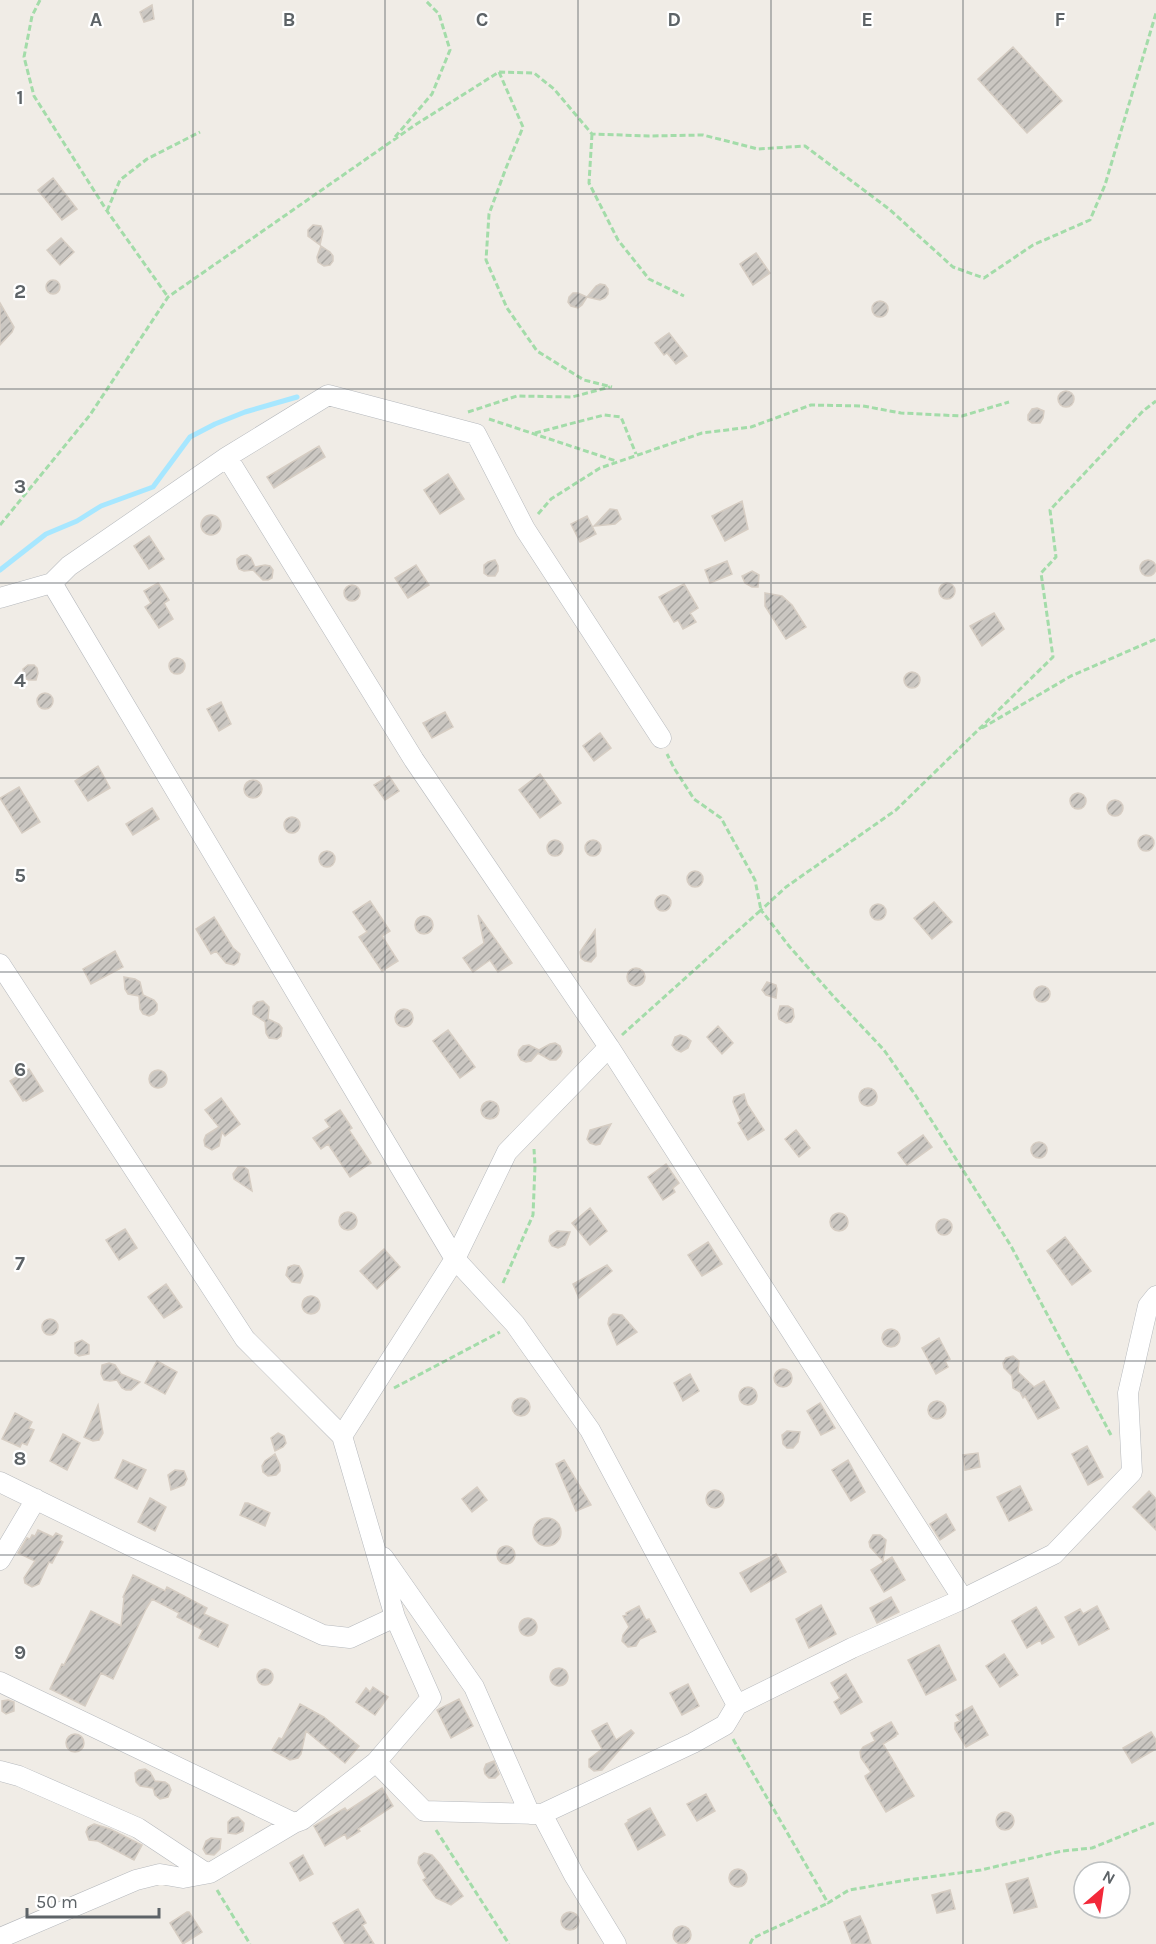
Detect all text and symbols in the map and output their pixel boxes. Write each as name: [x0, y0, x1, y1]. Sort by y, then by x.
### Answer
text: A: [90, 8, 103, 31]
text: B: [283, 8, 295, 31]
text: C: [476, 8, 488, 31]
text: D: [667, 8, 681, 31]
text: E: [861, 8, 873, 31]
text: F: [1055, 8, 1066, 31]
text: 1: [16, 86, 24, 109]
text: 2: [14, 280, 26, 303]
text: 3: [14, 475, 26, 498]
text: 4: [14, 669, 26, 692]
text: 5: [14, 864, 26, 887]
text: 6: [14, 1058, 26, 1081]
text: 7: [15, 1252, 25, 1275]
text: 8: [14, 1447, 26, 1470]
text: 9: [14, 1641, 26, 1664]
north arrow: [1072, 1860, 1132, 1920]
text: N: [1099, 1866, 1119, 1888]
scale bar: [27, 1881, 159, 1919]
text: 50 m: [36, 1891, 78, 1913]

